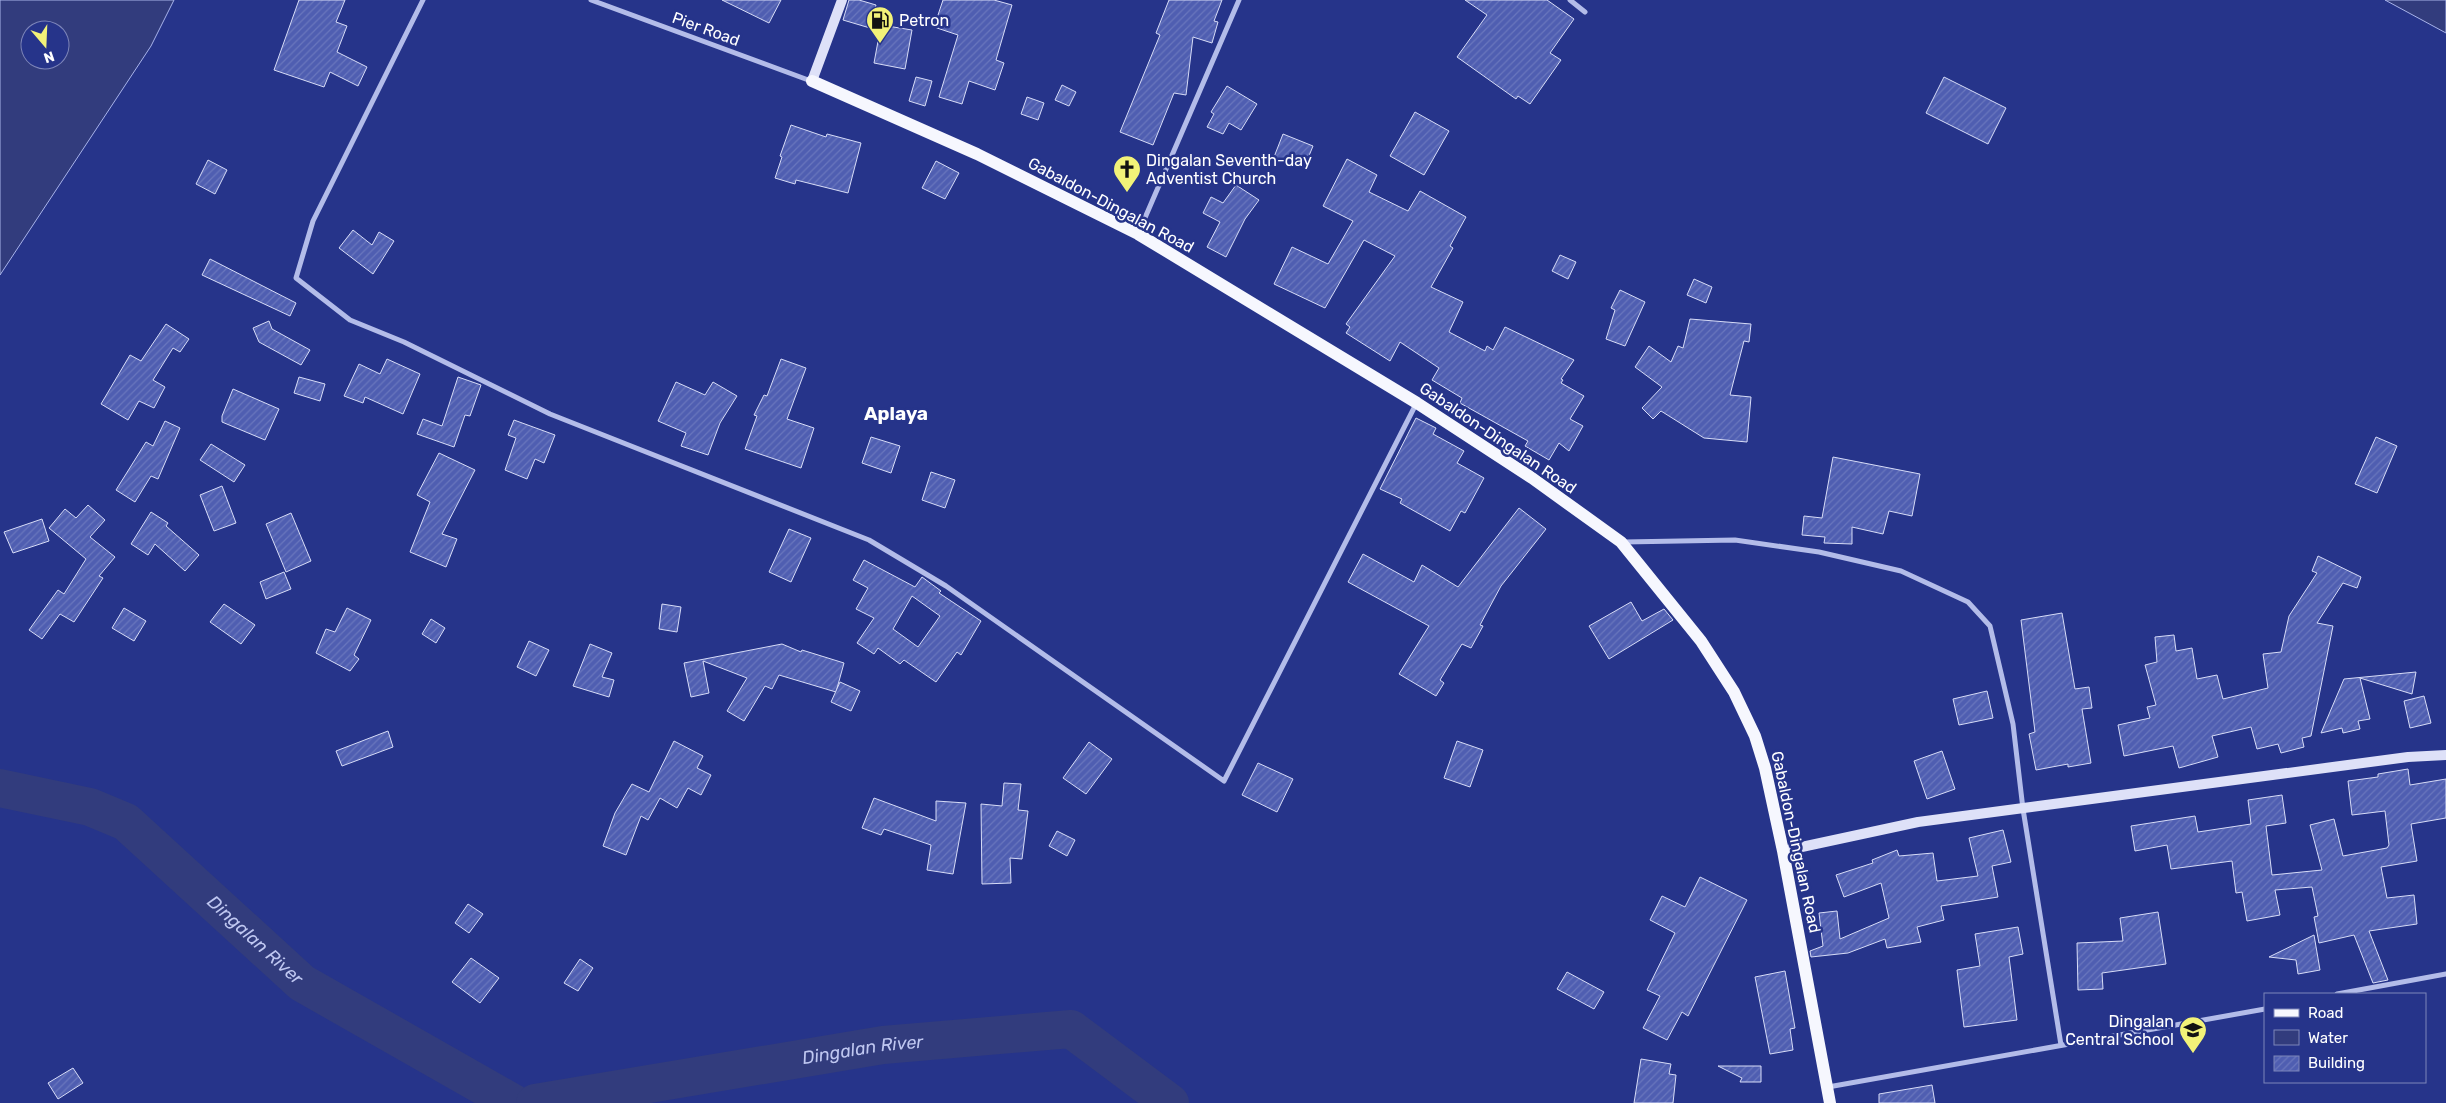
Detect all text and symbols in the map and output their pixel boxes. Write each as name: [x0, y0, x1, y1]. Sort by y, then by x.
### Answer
fuel station icon: Petron: [865, 5, 895, 44]
street label: Pier Road: [670, 8, 742, 50]
place label: Petron: [899, 11, 949, 30]
north arrow: [20, 20, 70, 70]
text: N: [42, 47, 57, 66]
place label: Dingalan Seventh-day Adventist Church: [1146, 151, 1312, 188]
street label: Gabaldon-Dingalan Road: [1025, 153, 1197, 257]
church icon: Dingalan Seventh-day Adventist Church: [1112, 154, 1142, 193]
street label: Gabaldon-Dingalan Road: [1416, 378, 1580, 498]
district label: Aplaya: [864, 402, 928, 425]
street label: Gabaldon-Dingalan Road: [1767, 749, 1825, 935]
water label: Dingalan River: [203, 891, 308, 990]
legend: [2264, 993, 2426, 1083]
text: Road: [2308, 1004, 2344, 1022]
place label: Dingalan Central School: [2065, 1012, 2174, 1049]
school or university icon: Dingalan Central School: [2178, 1015, 2208, 1054]
text: Water: [2308, 1029, 2348, 1047]
water label: Dingalan River: [800, 1031, 925, 1069]
text: Building: [2308, 1054, 2365, 1072]

